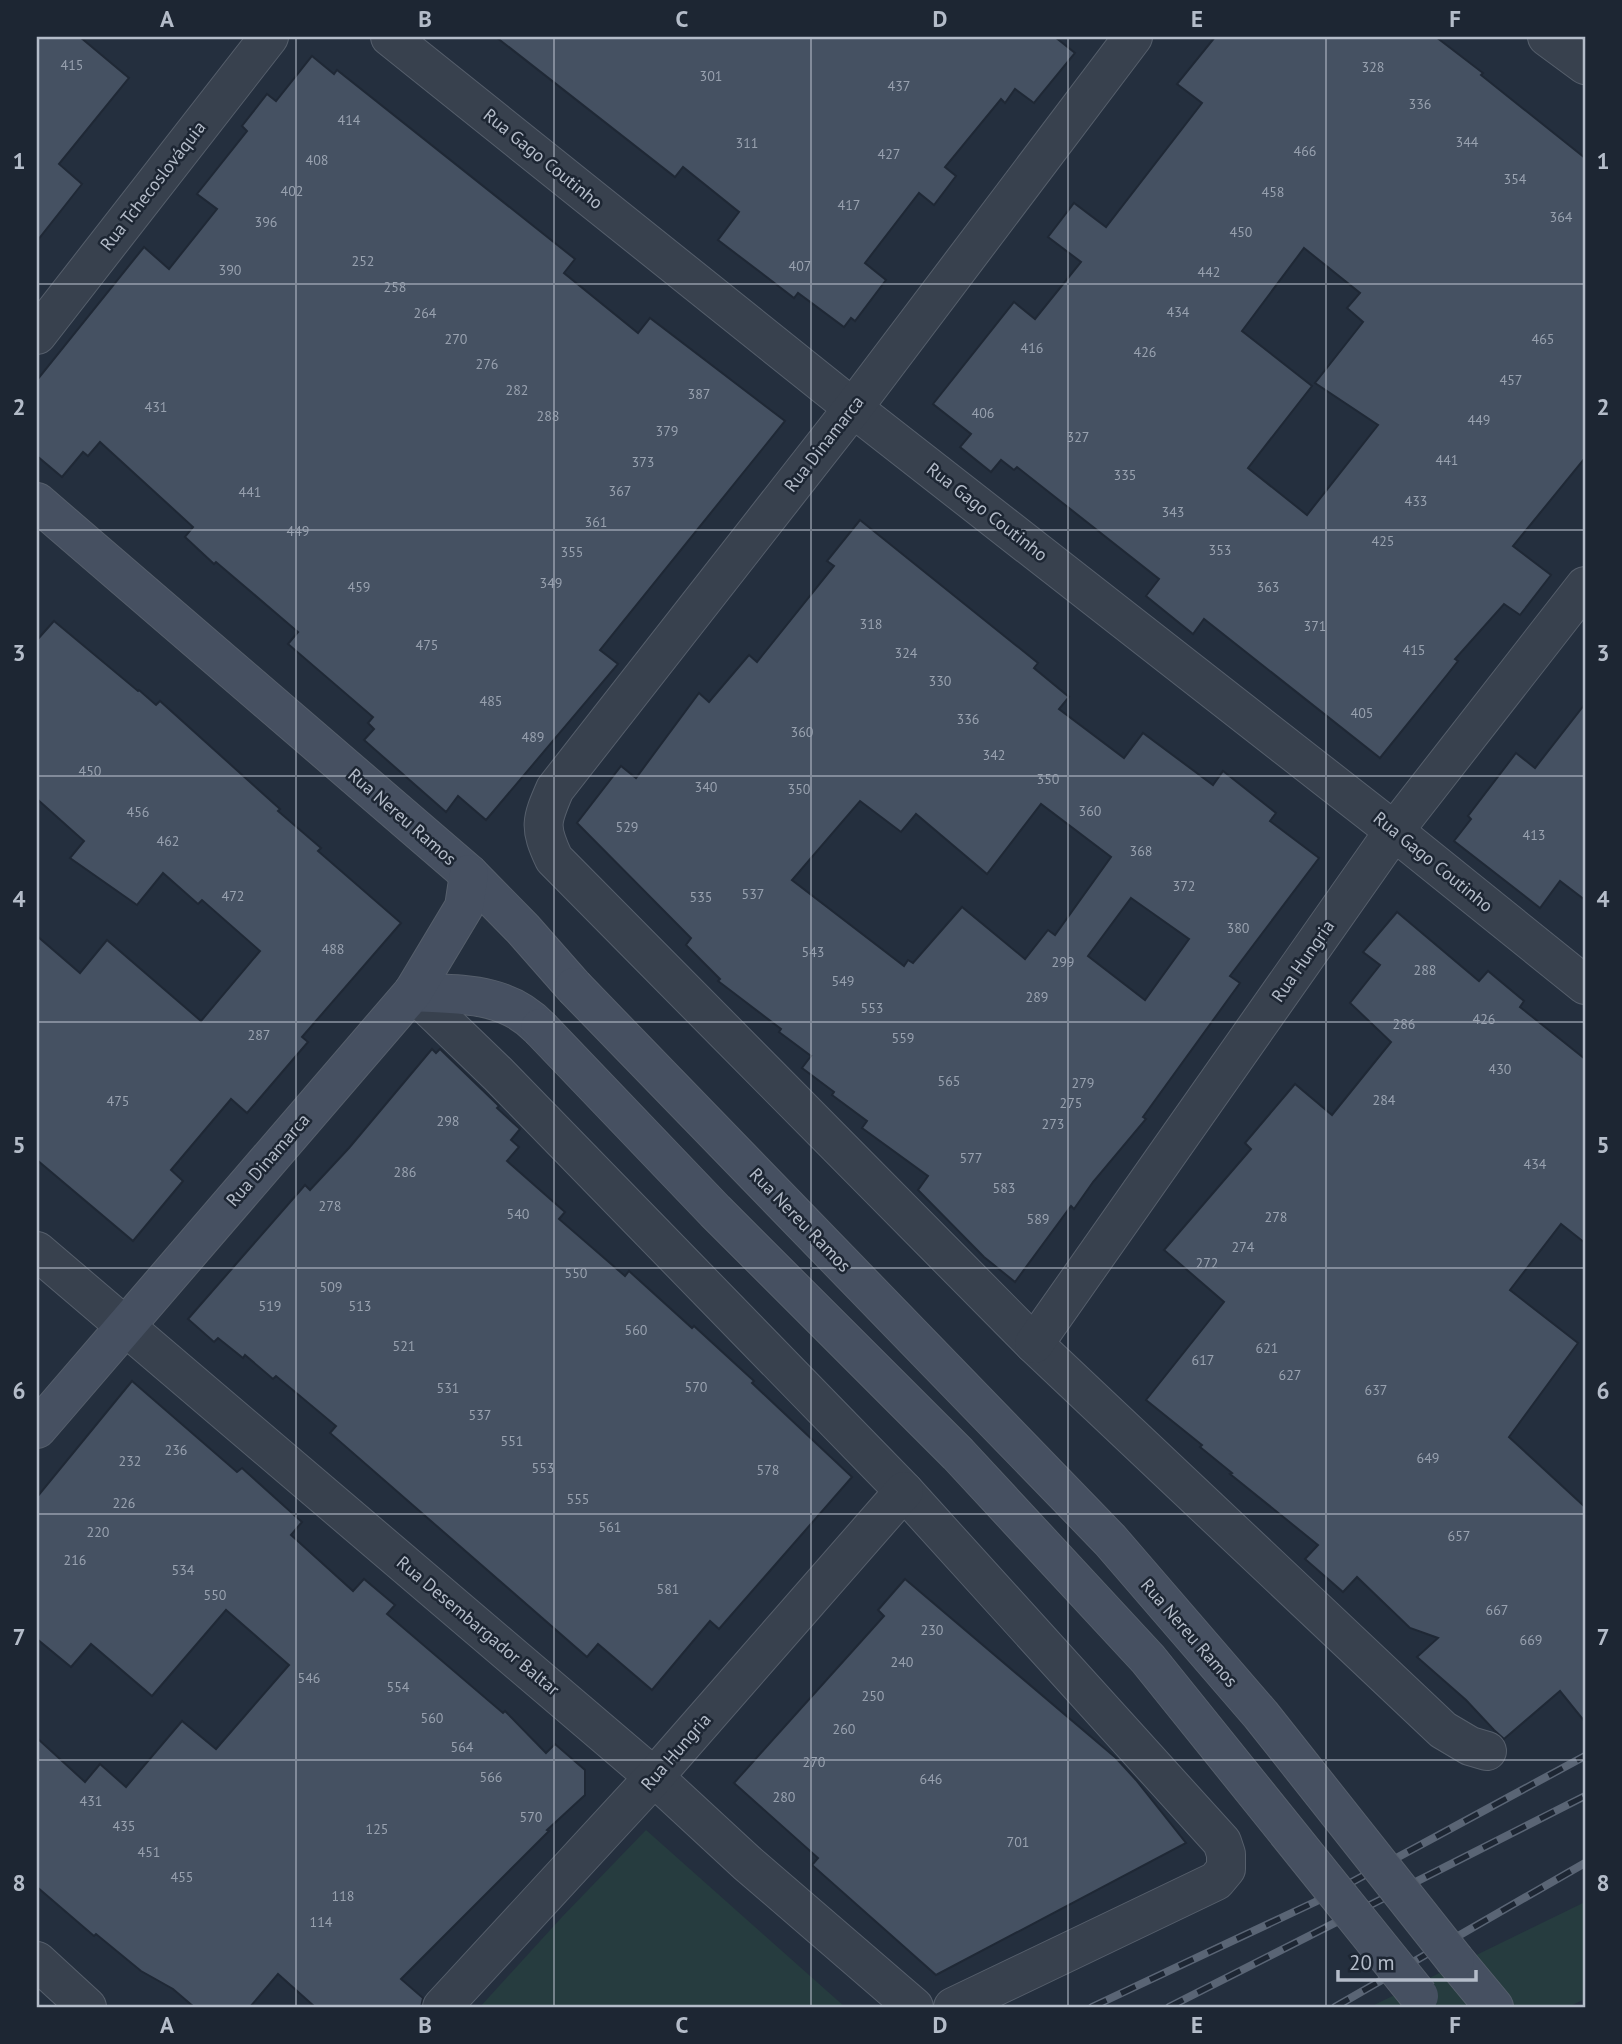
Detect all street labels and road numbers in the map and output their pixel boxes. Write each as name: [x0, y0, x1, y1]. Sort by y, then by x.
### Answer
street label: Rua Gago Coutinho: [479, 103, 608, 214]
street label: Rua Tchecoslováquia: [95, 116, 210, 255]
street label: Rua Dinamarca: [779, 391, 868, 496]
street label: Rua Gago Coutinho: [922, 457, 1052, 566]
street label: Rua Nereu Ramos: [343, 763, 461, 870]
street label: Rua Gago Coutinho: [1369, 806, 1498, 917]
street label: Rua Hungria: [1266, 915, 1339, 1006]
street label: Rua Dinamarca: [221, 1108, 314, 1211]
street label: Rua Nereu Ramos: [745, 1163, 856, 1277]
street label: Rua Desembargador Baltar: [392, 1551, 564, 1701]
street label: Rua Nereu Ramos: [1136, 1574, 1243, 1692]
street label: Rua Hungria: [636, 1708, 716, 1795]

